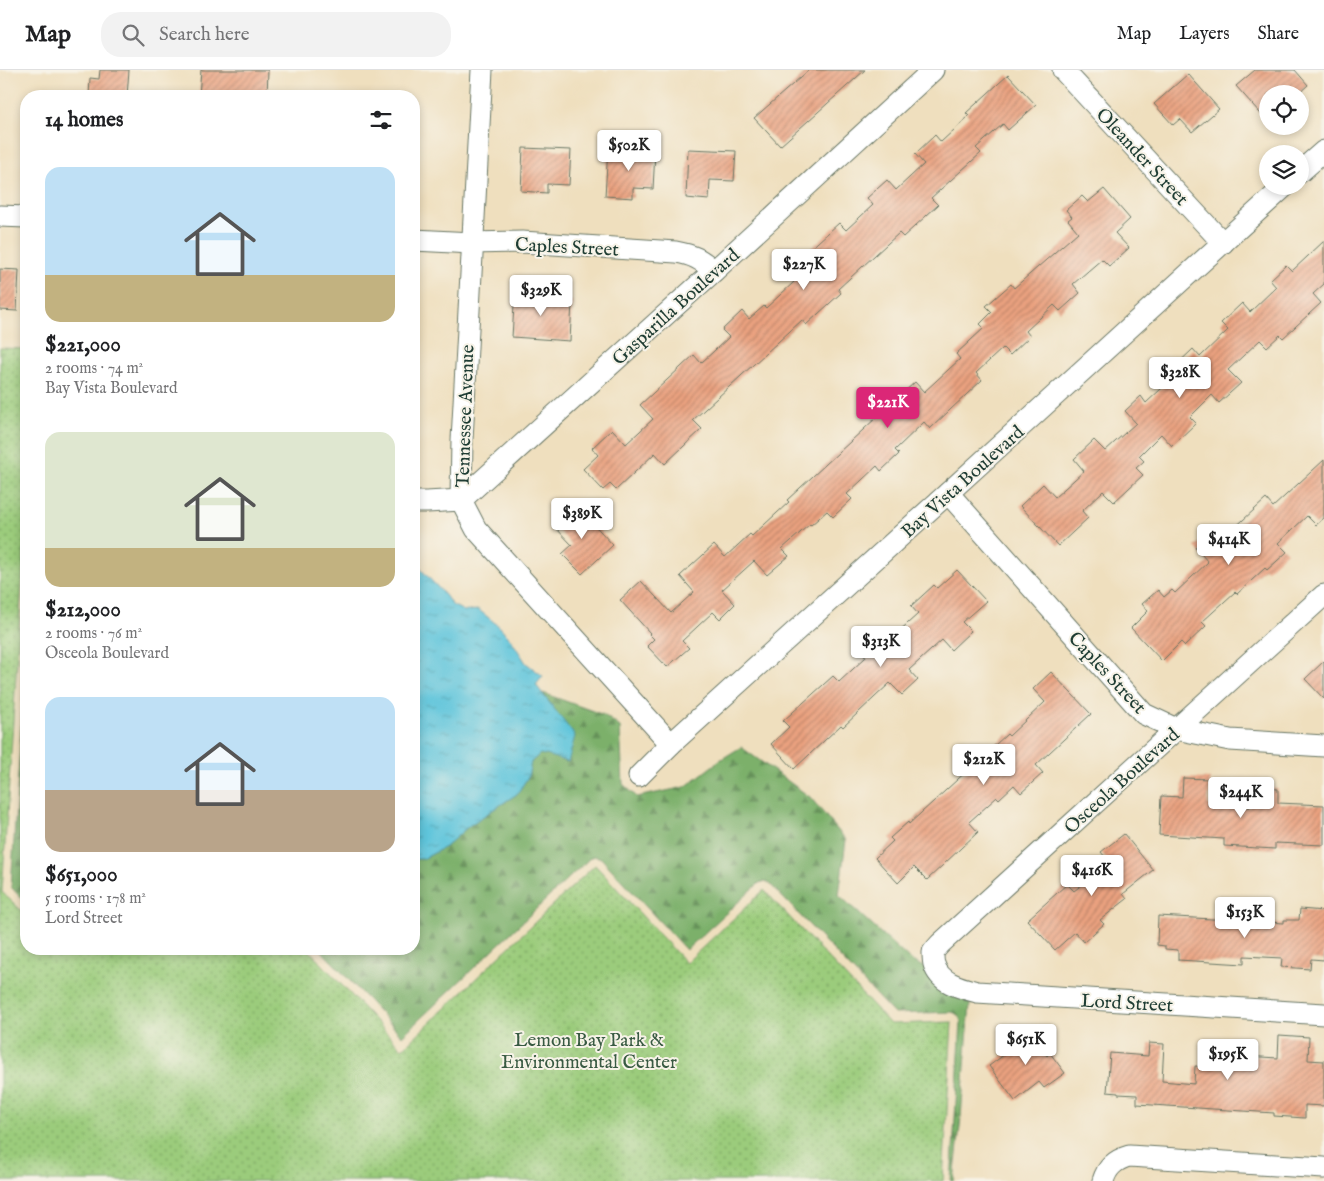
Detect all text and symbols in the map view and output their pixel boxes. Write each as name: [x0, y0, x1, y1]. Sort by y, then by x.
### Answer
search box: [101, 12, 451, 57]
text: Map: [25, 19, 71, 50]
icon: search: [119, 21, 147, 49]
text: Search here: [159, 23, 250, 47]
text: Map: [1117, 23, 1151, 46]
text: Layers: [1179, 23, 1230, 46]
text: Share: [1258, 23, 1299, 46]
map controls: [1259, 85, 1309, 195]
button: locate: [1259, 85, 1309, 135]
street label: Oleander Street: [1090, 103, 1193, 212]
icon: filters: [367, 106, 395, 134]
text: 14 homes: [45, 107, 123, 134]
pin: $502K: [594, 129, 664, 172]
text: $502K: [608, 136, 650, 156]
button: layers: [1259, 145, 1309, 195]
icon: home: [175, 199, 265, 289]
street label: Caples Street: [514, 233, 620, 263]
street label: Gasparilla Boulevard: [608, 243, 746, 371]
pin: $227K: [769, 248, 839, 291]
text: $227K: [783, 255, 825, 275]
pin: $329K: [506, 274, 576, 317]
text: $329K: [521, 281, 561, 301]
text: $221,000: [45, 332, 121, 359]
street label: Tennessee Avenue: [452, 344, 480, 488]
pin: $328K: [1145, 356, 1215, 399]
text: 2 rooms · 74 m²: [45, 359, 143, 379]
text: $328K: [1160, 363, 1200, 383]
text: Bay Vista Boulevard: [45, 379, 177, 399]
pin: $221K: [853, 386, 923, 429]
text: $221K: [867, 393, 909, 413]
street label: Bay Vista Boulevard: [897, 420, 1030, 544]
icon: home: [175, 464, 265, 554]
pin: $389K: [547, 498, 617, 540]
text: $389K: [562, 504, 602, 524]
pin: $414K: [1194, 524, 1264, 566]
text: $414K: [1208, 530, 1250, 550]
text: $212,000: [45, 597, 121, 624]
text: 2 rooms · 76 m²: [45, 624, 142, 644]
pin: $313K: [846, 626, 916, 668]
street label: Caples Street: [1062, 627, 1151, 720]
text: $313K: [862, 632, 900, 652]
text: Osceola Boulevard: [45, 644, 169, 664]
street label: Osceola Boulevard: [1060, 723, 1186, 840]
icon: home: [175, 729, 265, 819]
pin: $212K: [949, 744, 1019, 786]
text: $212K: [963, 750, 1005, 770]
pin: $244K: [1206, 776, 1276, 819]
text: $244K: [1219, 783, 1263, 803]
pin: $416K: [1057, 854, 1127, 897]
text: $416K: [1072, 861, 1112, 881]
text: $651,000: [45, 862, 117, 889]
text: 5 rooms · 178 m²: [45, 889, 146, 909]
pin: $153K: [1210, 896, 1280, 939]
text: $153K: [1226, 903, 1264, 923]
text: Lord Street: [45, 909, 123, 929]
street label: Lord Street: [1080, 990, 1174, 1018]
pin: $651K: [991, 1024, 1061, 1066]
park label: Lemon Bay Park & Environmental Center: [501, 1029, 677, 1075]
text: $651K: [1007, 1030, 1045, 1050]
pin: $195K: [1193, 1038, 1263, 1081]
text: $195K: [1208, 1045, 1248, 1065]

